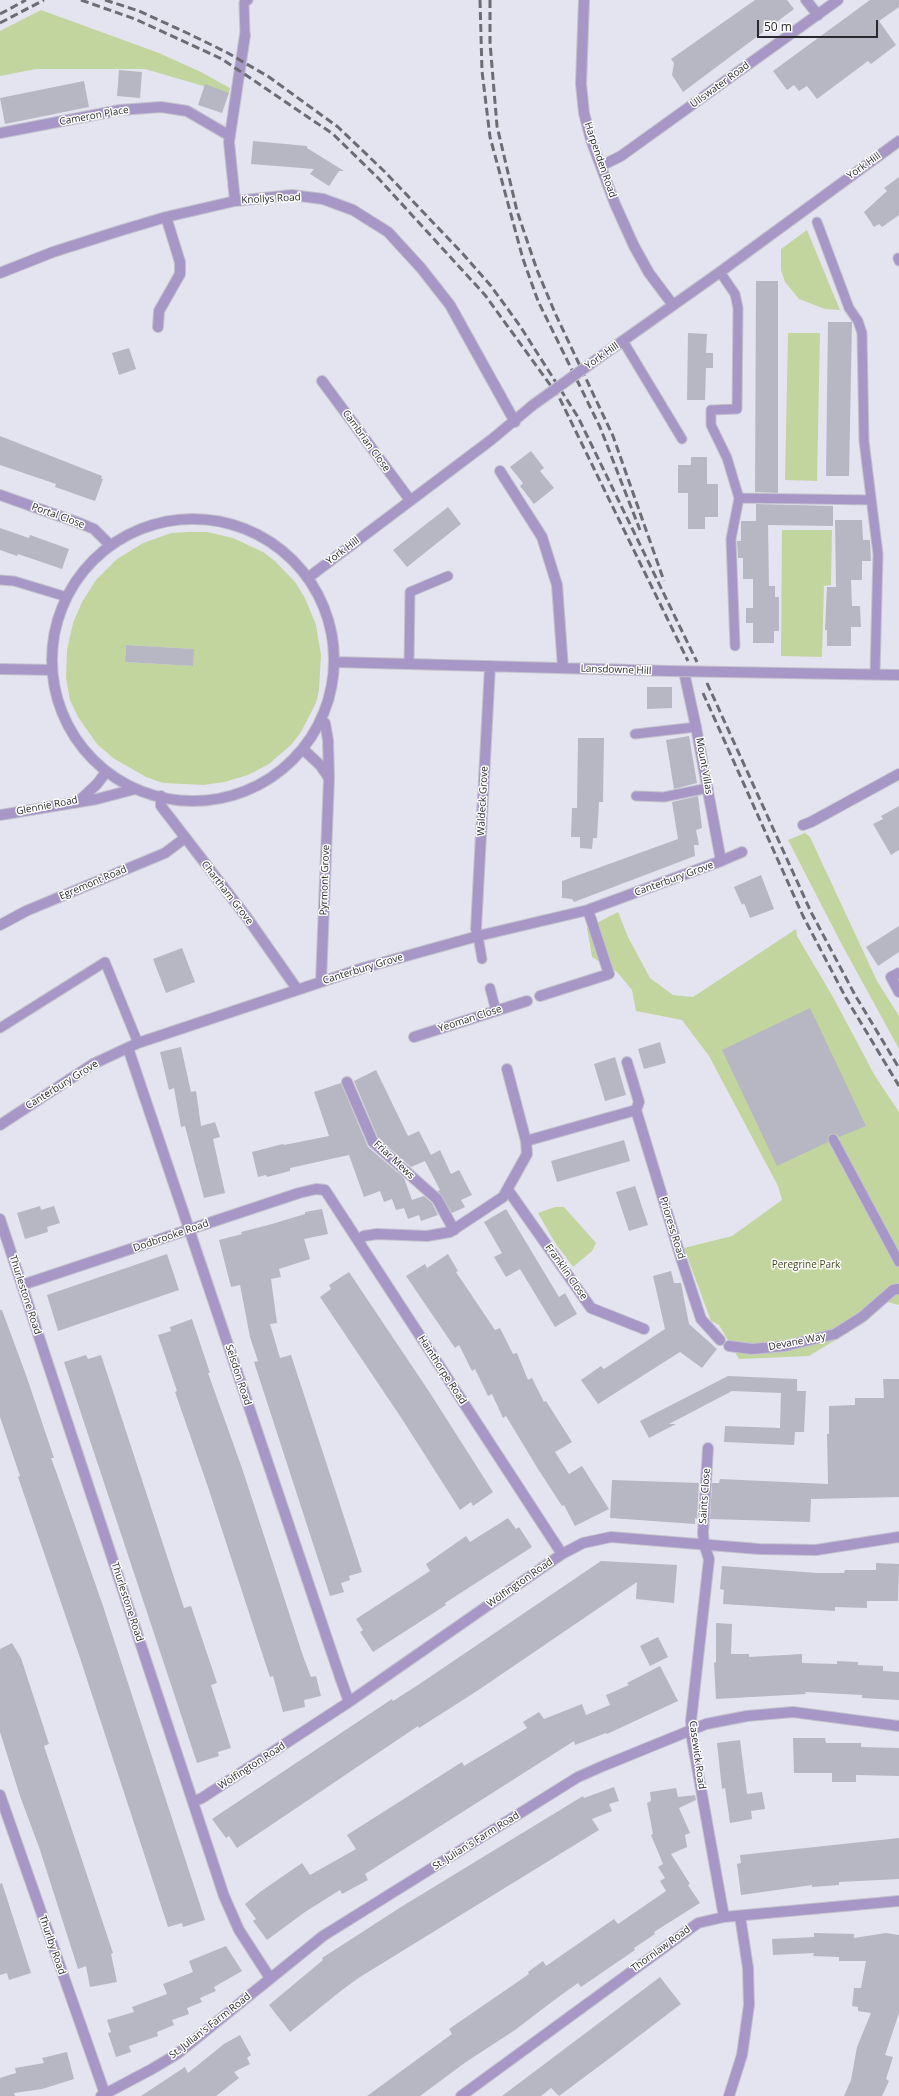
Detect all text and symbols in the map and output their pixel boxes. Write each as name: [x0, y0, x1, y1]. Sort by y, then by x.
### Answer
scale bar: [759, 12, 880, 38]
text: 50 m: [764, 18, 792, 35]
street label: Ullswater Road: [688, 60, 752, 110]
street label: Cameron Place: [58, 104, 130, 128]
street label: Harpenden Road: [581, 121, 619, 199]
street label: York Hill: [845, 150, 883, 182]
street label: Knollys Road: [241, 191, 301, 207]
street label: York Hill: [583, 340, 621, 372]
street label: Cambrian Close: [340, 408, 392, 474]
street label: Portal Close: [30, 501, 86, 531]
street label: York Hill: [324, 535, 362, 567]
street label: Lansdowne Hill: [580, 663, 652, 677]
street label: Mount Villas: [693, 737, 715, 795]
street label: Waldeck Grove: [475, 766, 491, 836]
street label: Glennie Road: [15, 794, 79, 818]
street label: Pyrmont Grove: [318, 844, 332, 916]
street label: Chartham Grove: [199, 859, 255, 927]
street label: Canterbury Grove: [633, 859, 715, 899]
street label: Egremont Road: [57, 863, 129, 903]
street label: Canterbury Grove: [321, 951, 405, 987]
street label: Yeoman Close: [437, 1003, 503, 1035]
street label: Canterbury Grove: [24, 1058, 100, 1112]
street label: Friar Mews: [371, 1138, 417, 1182]
street label: Prioress Road: [657, 1195, 687, 1261]
street label: Dodbrooke Road: [132, 1217, 210, 1255]
street label: Franklin Close: [542, 1242, 590, 1302]
street label: Thurlestone Road: [7, 1254, 43, 1336]
park label: Peregrine Park: [772, 1259, 840, 1271]
street label: Devane Way: [768, 1331, 826, 1353]
street label: Hainthorpe Road: [415, 1333, 469, 1407]
street label: Selsdon Road: [223, 1343, 253, 1407]
street label: Saints Close: [697, 1468, 713, 1524]
street label: Wolfington Road: [485, 1556, 555, 1610]
street label: Thurlestone Road: [109, 1561, 145, 1643]
street label: Casewick Road: [686, 1720, 708, 1790]
street label: Wolfington Road: [216, 1740, 288, 1792]
street label: St. Julian's Farm Road: [430, 1809, 522, 1873]
street label: Thurlby Road: [36, 1914, 68, 1976]
street label: Thornlaw Road: [629, 1924, 693, 1974]
street label: St. Julian's Farm Road: [167, 1991, 253, 2061]

